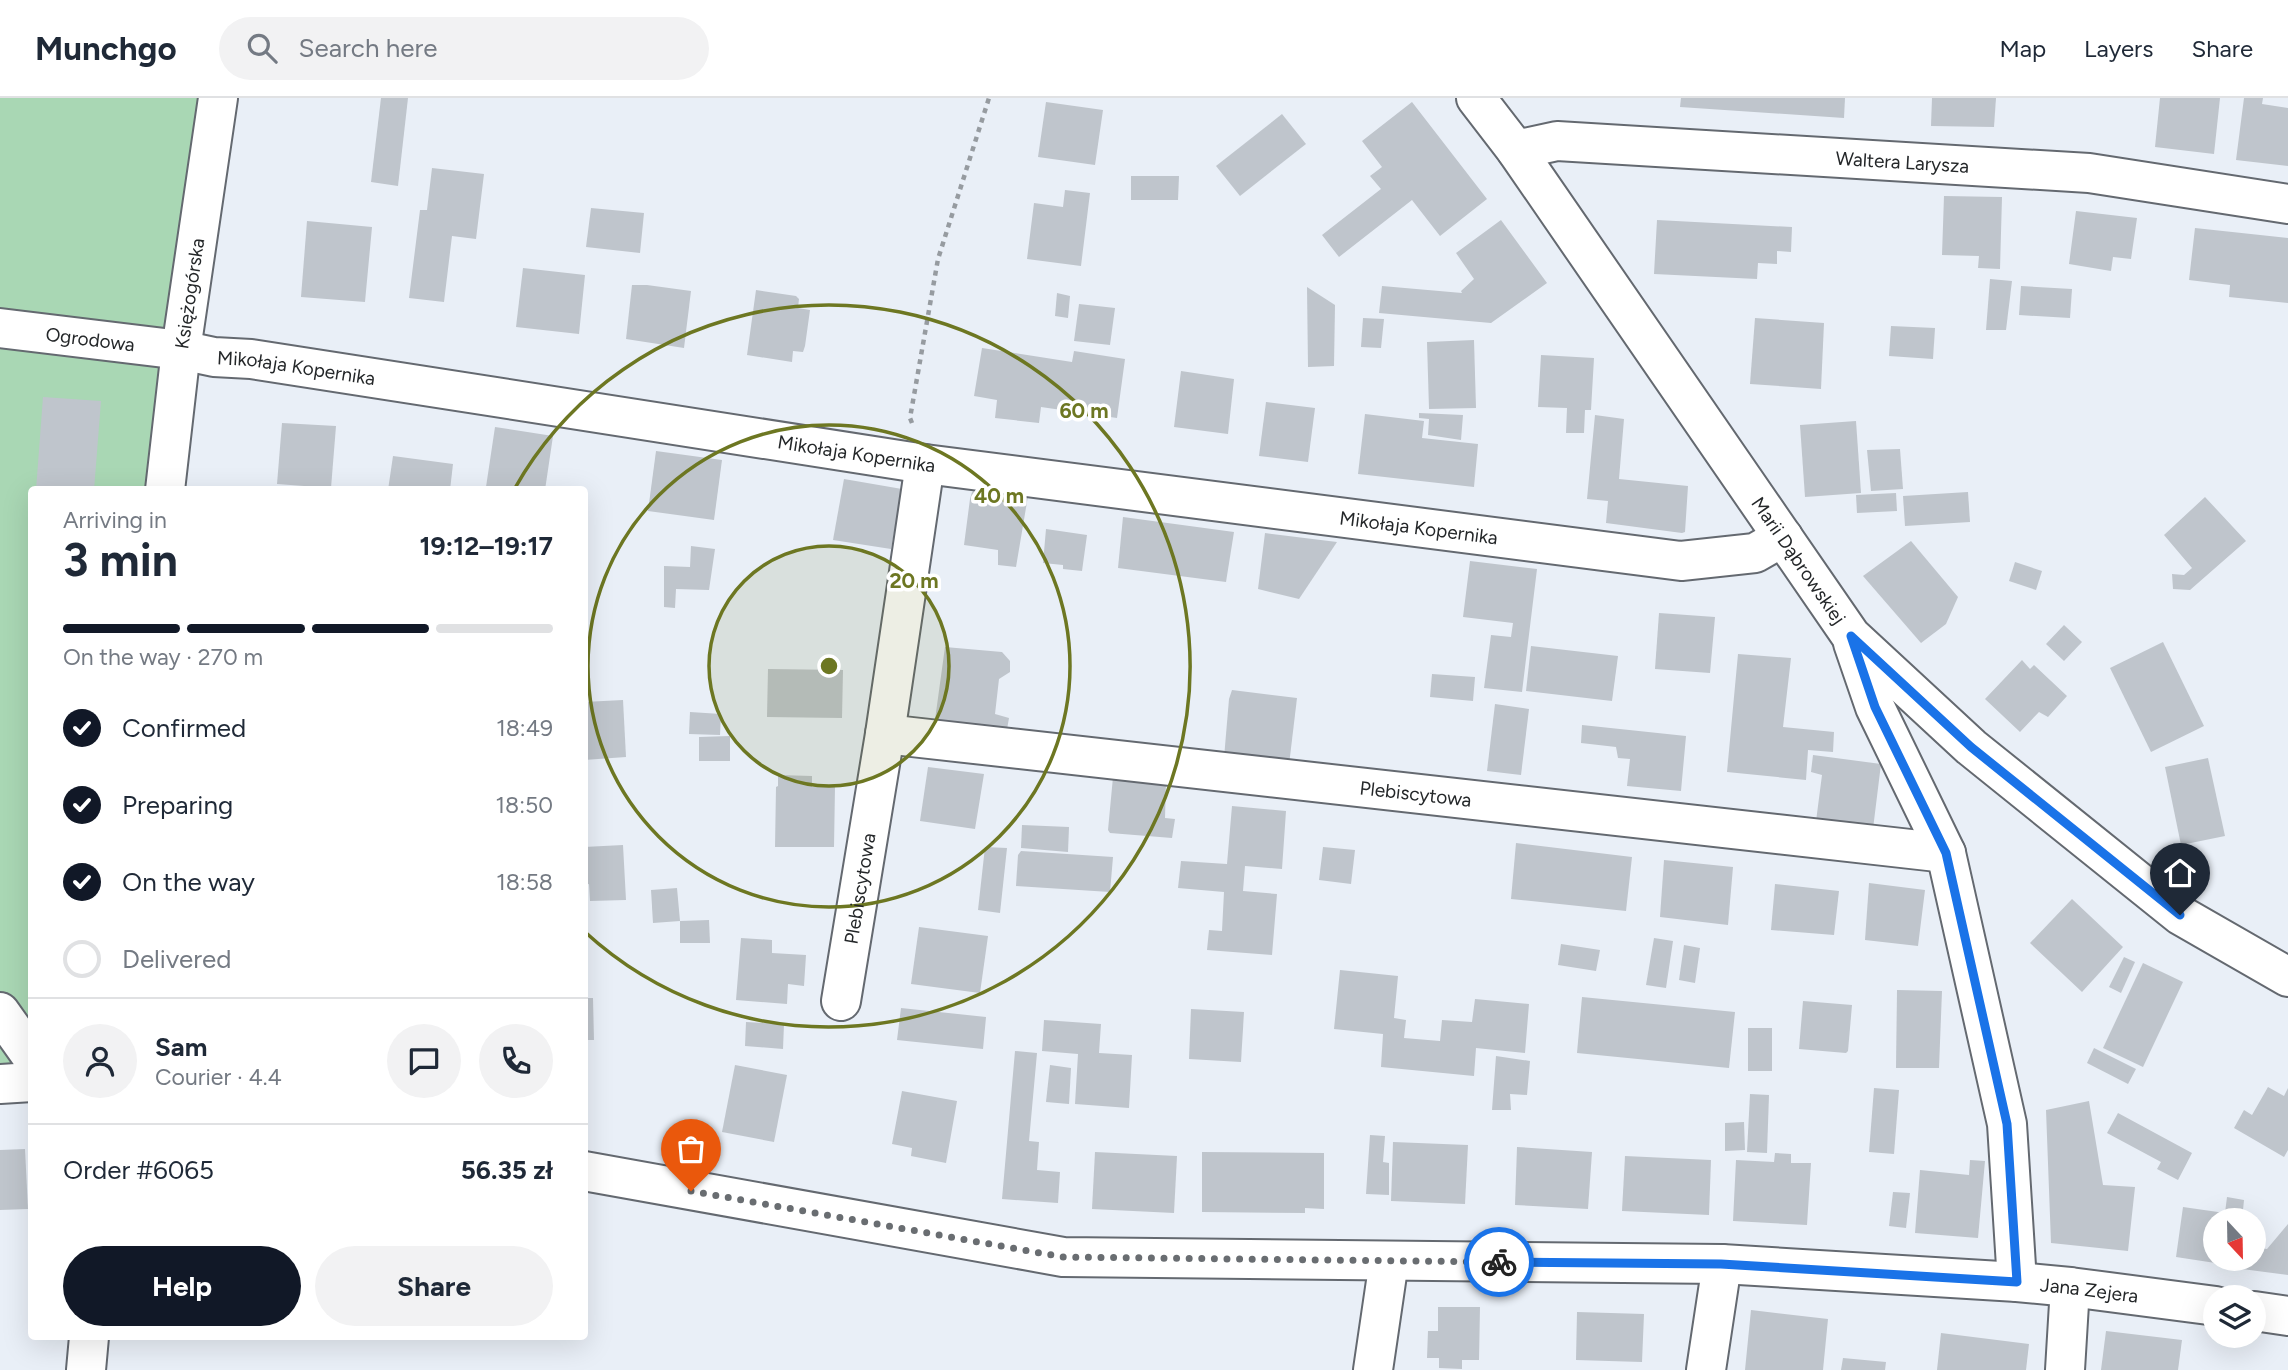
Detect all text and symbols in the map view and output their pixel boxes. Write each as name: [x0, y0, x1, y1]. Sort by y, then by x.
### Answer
search box: [219, 17, 709, 80]
text: Munchgo: [35, 29, 177, 68]
icon: search: [243, 29, 281, 67]
text: Search here: [299, 32, 438, 64]
text: Map: [1999, 34, 2046, 63]
text: Layers: [2084, 34, 2153, 63]
text: Share: [2191, 34, 2253, 63]
street label: Waltera Larysza: [1835, 146, 1970, 177]
street label: Księżogórska: [170, 237, 209, 351]
street label: Ogrodowa: [44, 322, 136, 356]
street label: Mikołaja Kopernika: [217, 346, 377, 390]
text: 60 m: [1059, 398, 1109, 423]
street label: Mikołaja Kopernika: [776, 430, 937, 477]
text: 40 m: [974, 483, 1024, 508]
street label: Marii Dąbrowskiej: [1747, 492, 1851, 629]
text: Arriving in: [63, 506, 167, 534]
street label: Mikołaja Kopernika: [1338, 506, 1499, 549]
text: 19:12–19:17: [419, 530, 553, 562]
text: 3 min: [63, 532, 178, 588]
text: 20 m: [889, 568, 939, 593]
text: On the way · 270 m: [63, 643, 263, 671]
centre of rings: [817, 654, 841, 678]
icon: check: [63, 709, 101, 747]
text: Confirmed: [122, 712, 246, 744]
text: 18:49: [496, 714, 553, 742]
street label: Plebiscytowa: [1359, 776, 1473, 811]
icon: check: [63, 786, 101, 824]
text: Preparing: [122, 789, 233, 821]
text: 18:50: [496, 791, 553, 819]
street label: Plebiscytowa: [839, 831, 880, 946]
pin: [2150, 843, 2210, 915]
icon: home: [2161, 854, 2199, 892]
icon: check: [63, 863, 101, 901]
text: On the way: [122, 866, 255, 898]
text: 18:58: [496, 868, 553, 896]
text: Delivered: [122, 943, 231, 975]
button: person: [63, 1024, 137, 1098]
button: chat: [387, 1024, 461, 1098]
button: phone: [479, 1024, 553, 1098]
text: Sam: [155, 1031, 207, 1063]
text: Courier · 4.4: [155, 1063, 282, 1091]
pin: [661, 1119, 721, 1191]
icon: bag: [672, 1130, 710, 1168]
text: Order #6065: [63, 1154, 214, 1186]
text: 56.35 zł: [461, 1154, 553, 1186]
north arrow: [2203, 1208, 2266, 1270]
map controls: [2203, 1208, 2266, 1348]
courier: [1464, 1227, 1534, 1297]
icon: bike: [1480, 1243, 1518, 1281]
button: Help: [63, 1246, 301, 1326]
button: Share: [315, 1246, 553, 1326]
street label: Jana Zejera: [2039, 1273, 2140, 1307]
button: layers: [2203, 1285, 2266, 1348]

